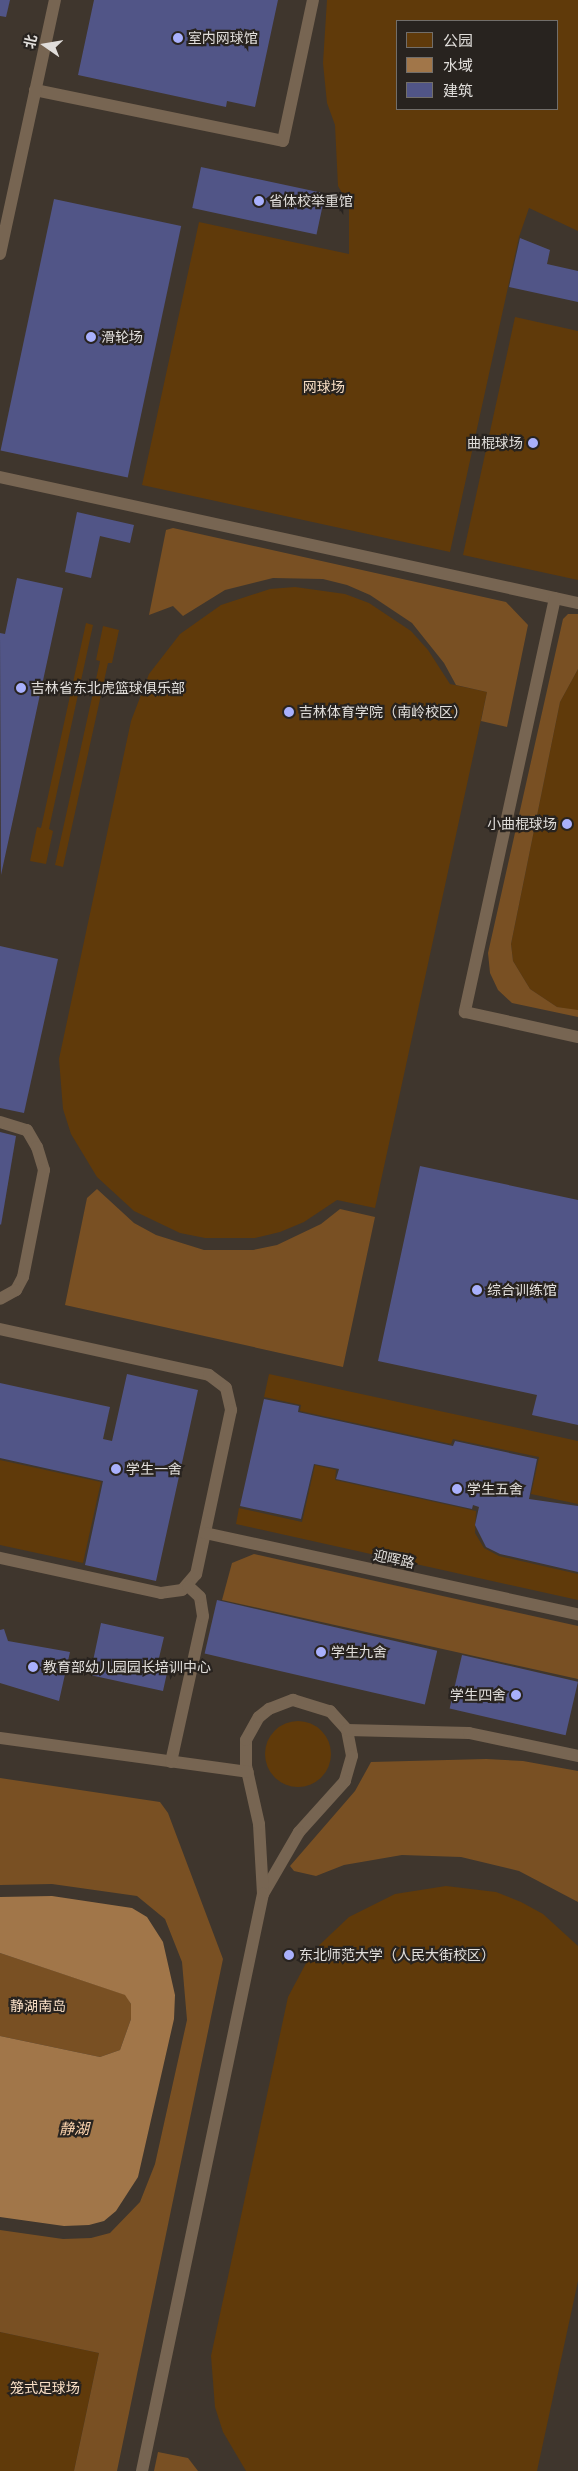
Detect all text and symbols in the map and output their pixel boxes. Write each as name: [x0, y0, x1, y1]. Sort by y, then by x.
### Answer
north arrow: [20, 20, 70, 70]
legend: [396, 20, 558, 110]
place label: 室内网球馆: [188, 30, 258, 46]
text: 公园: [443, 30, 473, 51]
marker: 室内网球馆: [172, 32, 184, 44]
text: 北: [19, 33, 41, 50]
text: 水域: [443, 55, 473, 76]
text: 建筑: [443, 80, 473, 101]
place label: 省体校举重馆: [269, 193, 353, 209]
marker: 省体校举重馆: [253, 195, 265, 207]
place label: 滑轮场: [101, 329, 143, 345]
marker: 滑轮场: [85, 331, 97, 343]
park label: 网球场: [303, 379, 345, 395]
place label: 曲棍球场: [467, 435, 523, 451]
marker: 曲棍球场: [527, 437, 539, 449]
place label: 吉林省东北虎篮球俱乐部: [31, 680, 185, 696]
marker: 吉林省东北虎篮球俱乐部: [15, 682, 27, 694]
place label: 吉林体育学院（南岭校区）: [299, 704, 467, 720]
marker: 吉林体育学院（南岭校区）: [283, 706, 295, 718]
place label: 小曲棍球场: [487, 816, 557, 832]
marker: 小曲棍球场: [561, 818, 573, 830]
place label: 综合训练馆: [487, 1282, 557, 1298]
marker: 综合训练馆: [471, 1284, 483, 1296]
place label: 学生一舍: [126, 1461, 182, 1477]
marker: 学生一舍: [110, 1463, 122, 1475]
place label: 学生五舍: [467, 1481, 523, 1497]
marker: 学生五舍: [451, 1483, 463, 1495]
street label: 迎晖路: [372, 1546, 416, 1572]
place label: 学生九舍: [331, 1644, 387, 1660]
marker: 学生九舍: [315, 1646, 327, 1658]
place label: 教育部幼儿园园长培训中心: [43, 1659, 211, 1675]
marker: 教育部幼儿园园长培训中心: [27, 1661, 39, 1673]
place label: 学生四舍: [450, 1687, 506, 1703]
marker: 学生四舍: [510, 1689, 522, 1701]
place label: 东北师范大学（人民大街校区）: [299, 1947, 495, 1963]
marker: 东北师范大学（人民大街校区）: [283, 1949, 295, 1961]
park label: 静湖南岛: [10, 1998, 66, 2014]
water label: 静湖: [59, 2120, 89, 2138]
park label: 笼式足球场: [10, 2380, 80, 2396]

